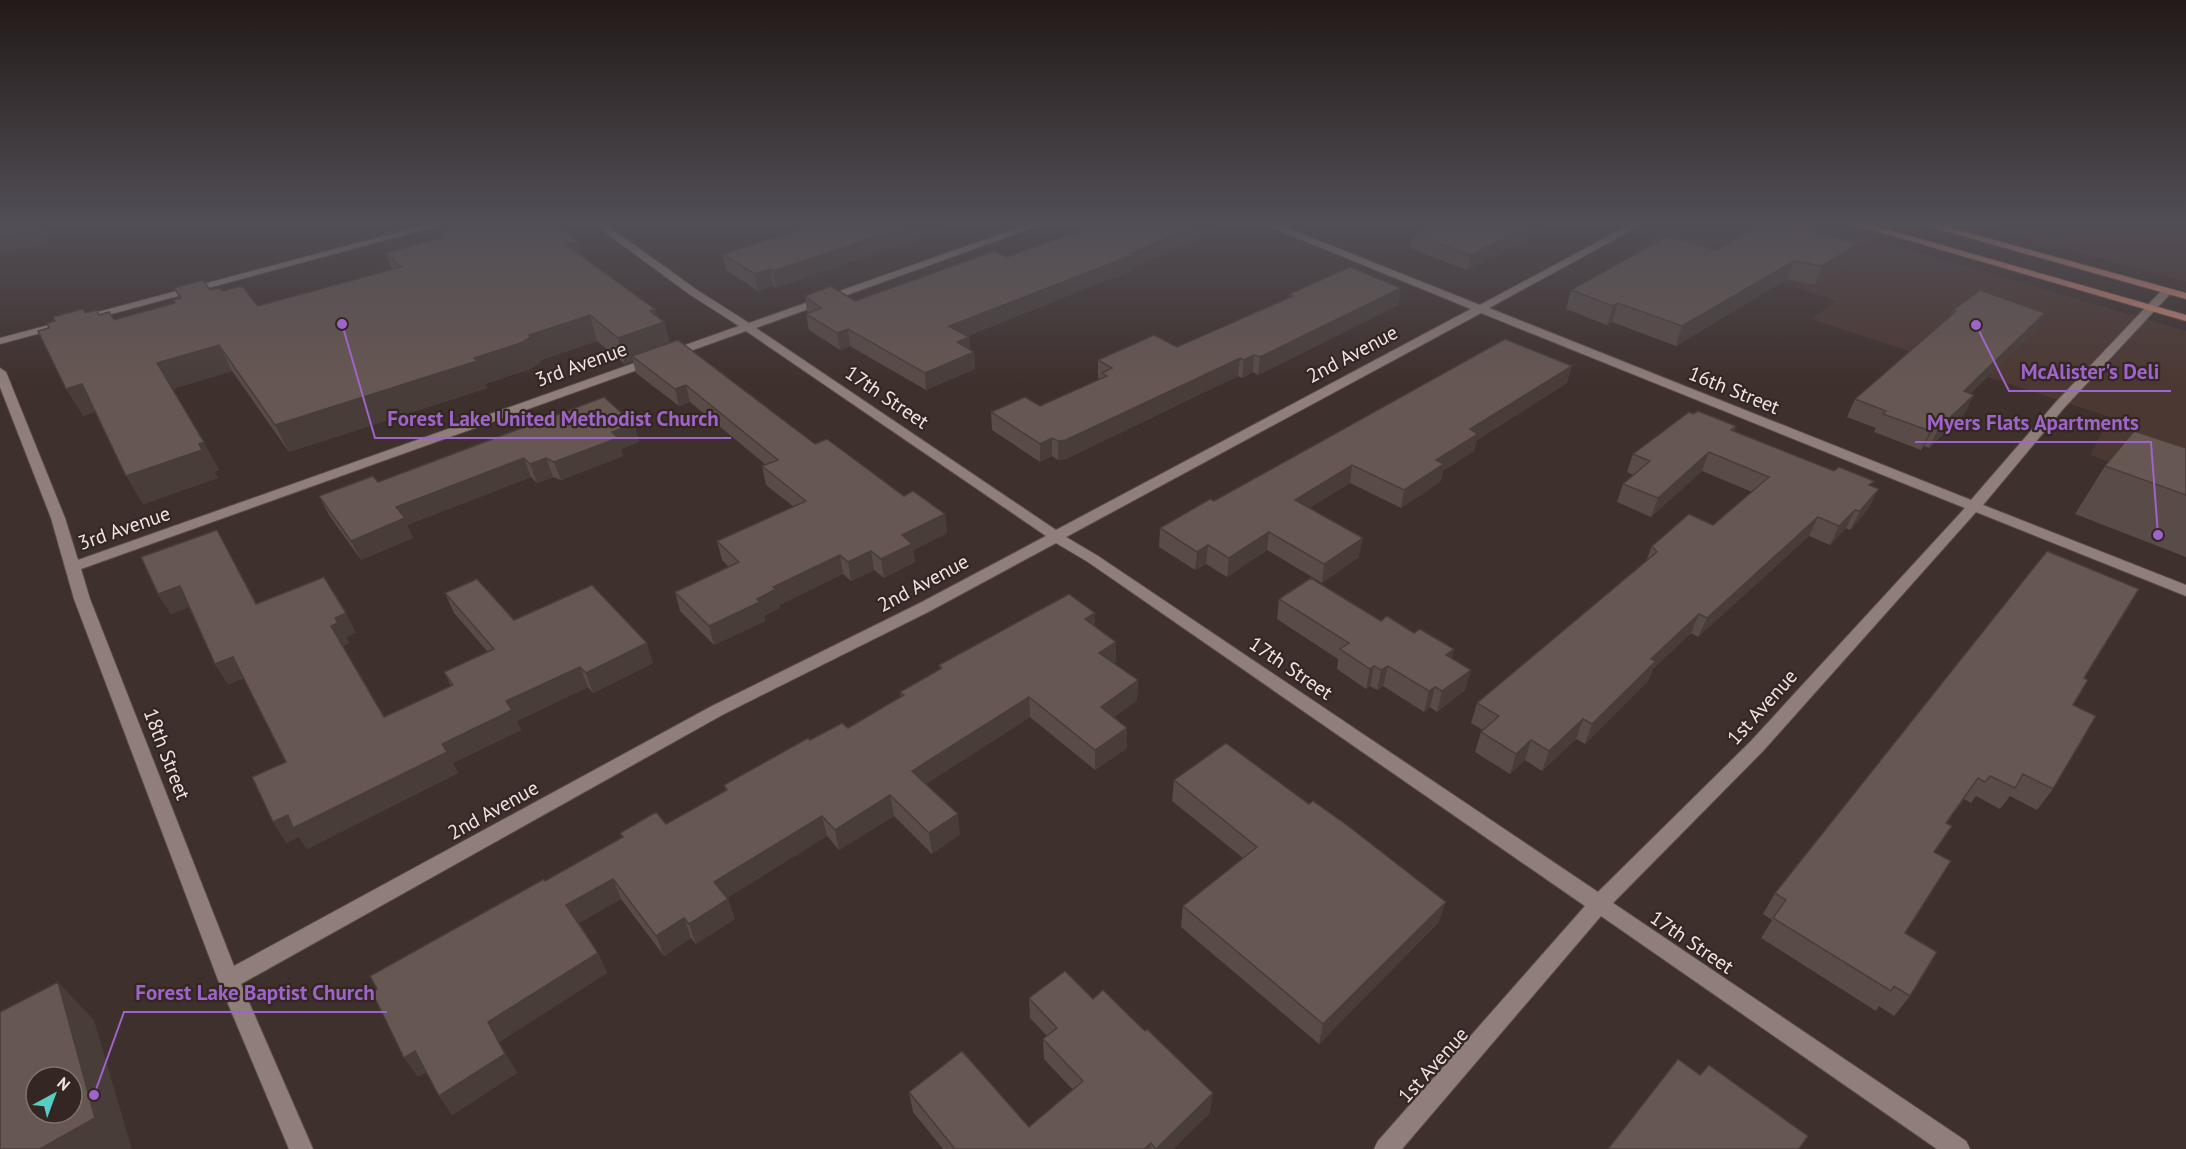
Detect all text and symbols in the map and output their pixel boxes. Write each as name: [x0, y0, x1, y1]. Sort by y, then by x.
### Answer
street label: 2nd Avenue: [1302, 319, 1402, 389]
street label: 3rd Avenue: [532, 335, 630, 393]
callout: McAlister's Deli: [2009, 352, 2171, 391]
text: McAlister's Deli: [2021, 358, 2159, 385]
street label: 17th Street: [840, 360, 934, 435]
street label: 16th Street: [1685, 360, 1784, 420]
callout: Forest Lake United Methodist Church: [375, 399, 731, 438]
callout: Myers Flats Apartments: [1915, 403, 2151, 442]
text: Forest Lake United Methodist Church: [387, 405, 719, 432]
text: Myers Flats Apartments: [1927, 409, 2139, 436]
street label: 3rd Avenue: [75, 500, 173, 556]
street label: 2nd Avenue: [873, 548, 973, 618]
street label: 17th Street: [1244, 631, 1338, 706]
street label: 1st Avenue: [1721, 664, 1803, 750]
street label: 18th Street: [138, 705, 196, 804]
street label: 2nd Avenue: [443, 774, 543, 846]
street label: 17th Street: [1645, 905, 1739, 980]
callout: Forest Lake Baptist Church: [124, 973, 387, 1012]
text: Forest Lake Baptist Church: [135, 979, 375, 1006]
street label: 1st Avenue: [1392, 1022, 1474, 1108]
north arrow: [24, 1065, 84, 1125]
text: N: [53, 1073, 74, 1095]

